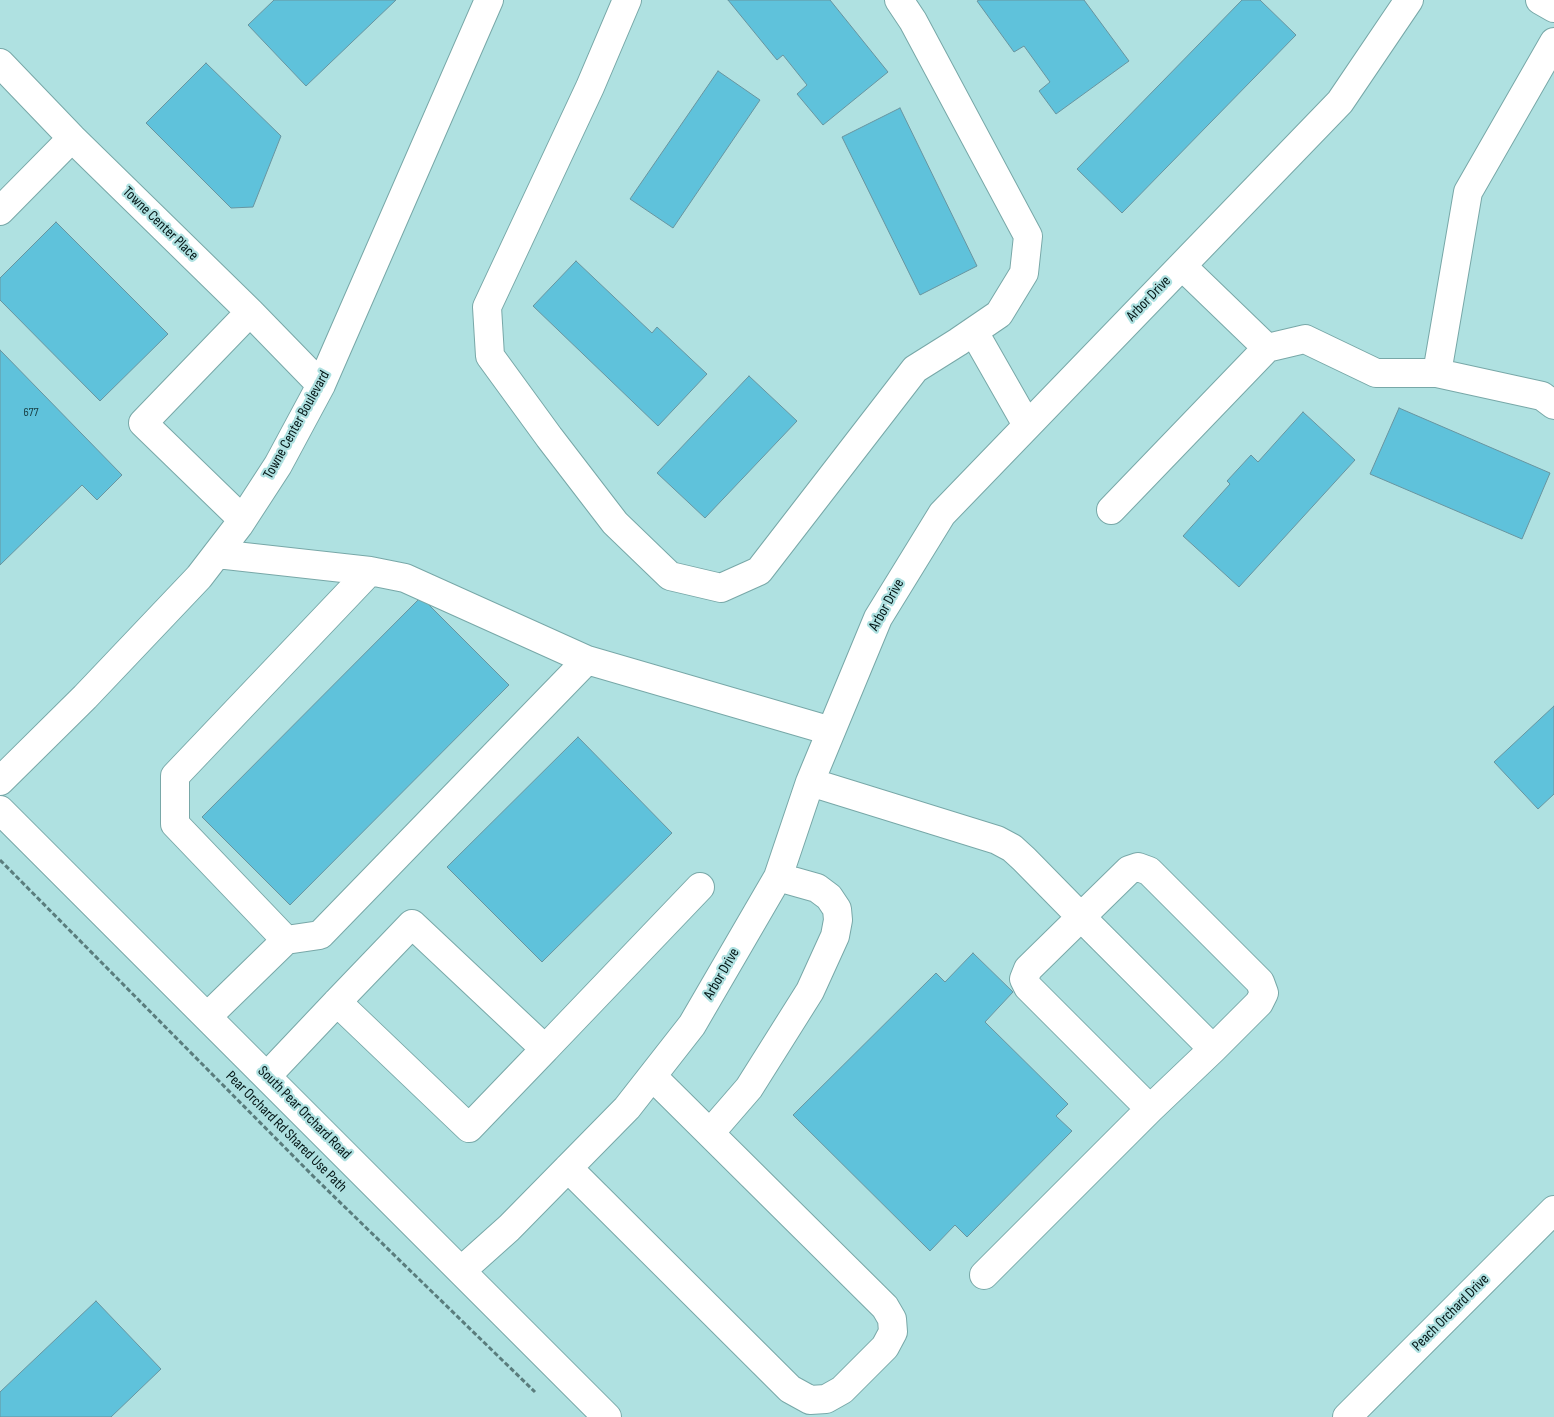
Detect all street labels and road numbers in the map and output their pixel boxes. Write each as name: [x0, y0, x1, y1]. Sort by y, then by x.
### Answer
street label: Towne Center Place: [118, 183, 202, 265]
street label: Arbor Drive: [1123, 272, 1175, 326]
street label: Towne Center Boulevard: [260, 368, 334, 482]
street label: Arbor Drive: [865, 576, 909, 634]
street label: Arbor Drive: [700, 945, 744, 1003]
street label: South Pear Orchard Road: [254, 1063, 354, 1163]
street label: Pear Orchard Rd Shared Use Path: [222, 1068, 350, 1196]
street label: Peach Orchard Drive: [1409, 1271, 1493, 1355]

